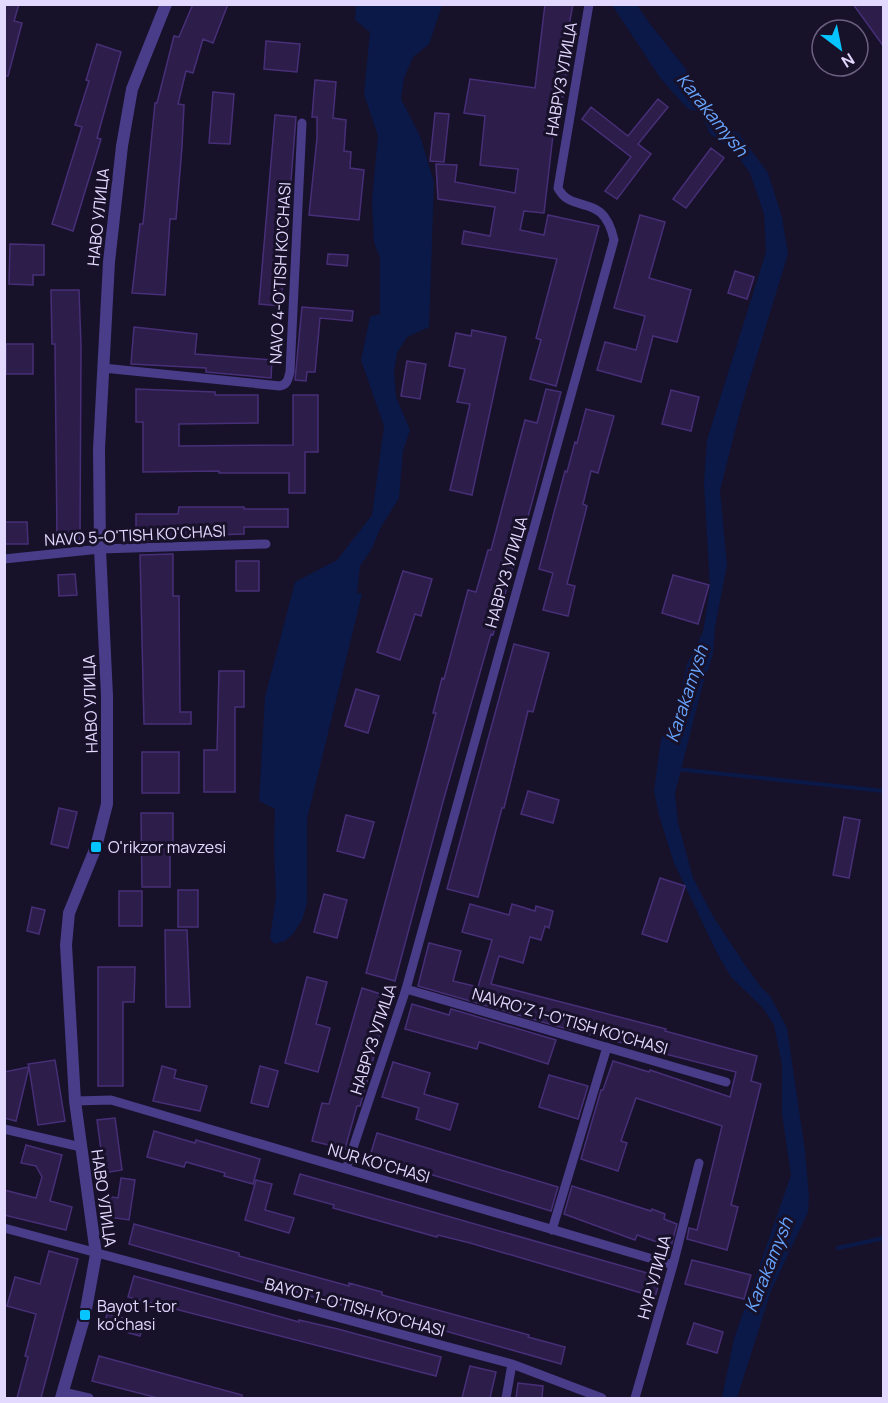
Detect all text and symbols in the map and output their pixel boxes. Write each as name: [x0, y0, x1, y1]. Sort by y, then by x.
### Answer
north arrow: [810, 18, 870, 78]
street label: НАВРУЗ УЛИЦА: [540, 20, 582, 138]
text: N: [837, 48, 859, 73]
water label: Karakamysh: [672, 68, 754, 162]
street label: НАВО УЛИЦА: [82, 167, 114, 267]
street label: NAVO 4-O'TISH KO'CHASI: [264, 181, 296, 365]
street label: НАВРУЗ УЛИЦА: [480, 514, 532, 630]
street label: NAVO 5-O'TISH KO'CHASI: [43, 519, 227, 551]
water label: Karakamysh: [659, 641, 713, 745]
street label: НАВО УЛИЦА: [77, 655, 103, 753]
place label: O'rikzor mavzesi: [108, 836, 226, 858]
marker: O'rikzor mavzesi: [89, 840, 103, 854]
street label: НАВРУЗ УЛИЦА: [345, 981, 401, 1097]
street label: NAVRO'Z 1-O'TISH KO'CHASI: [470, 982, 670, 1060]
street label: NUR KO'CHASI: [325, 1138, 433, 1188]
street label: НАВО УЛИЦА: [86, 1148, 122, 1248]
water label: Karakamysh: [738, 1212, 798, 1316]
street label: НУР УЛИЦА: [632, 1232, 676, 1322]
street label: BAYOT 1-O'TISH KO'CHASI: [262, 1272, 448, 1342]
place label: Bayot 1-tor ko'chasi: [97, 1295, 177, 1335]
marker: Bayot 1-tor ko'chasi: [78, 1308, 92, 1322]

